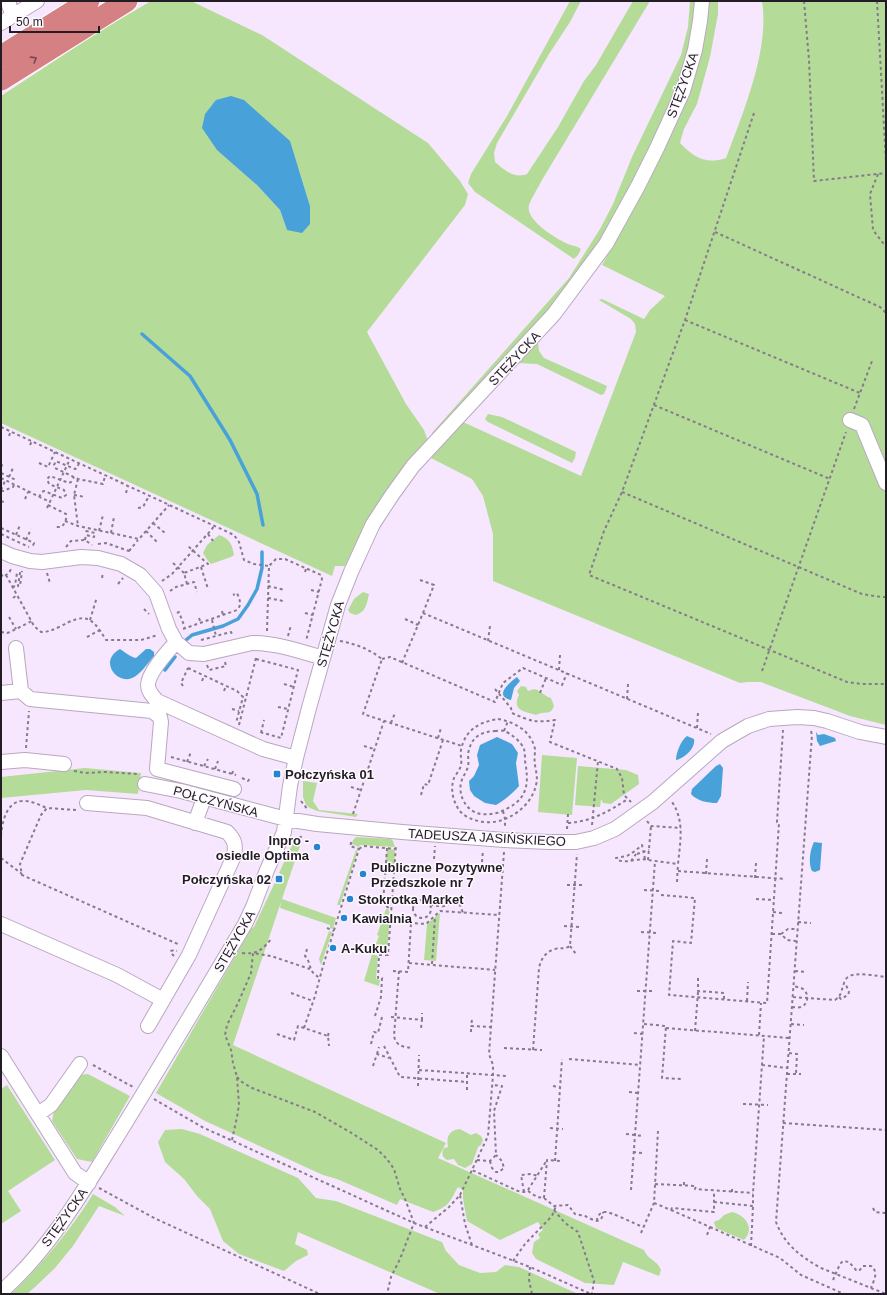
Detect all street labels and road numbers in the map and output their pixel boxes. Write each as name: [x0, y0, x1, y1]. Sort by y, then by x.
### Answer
street label: STĘŻYCKA: [664, 50, 701, 120]
street label: STĘŻYCKA: [485, 328, 543, 389]
street label: STĘŻYCKA: [314, 599, 347, 669]
street label: POŁCZYŃSKA: [172, 783, 260, 820]
street label: TADEUSZA JASIŃSKIEGO: [408, 826, 566, 849]
street label: STĘŻYCKA: [211, 907, 258, 975]
street label: STĘŻYCKA: [38, 1185, 91, 1249]

